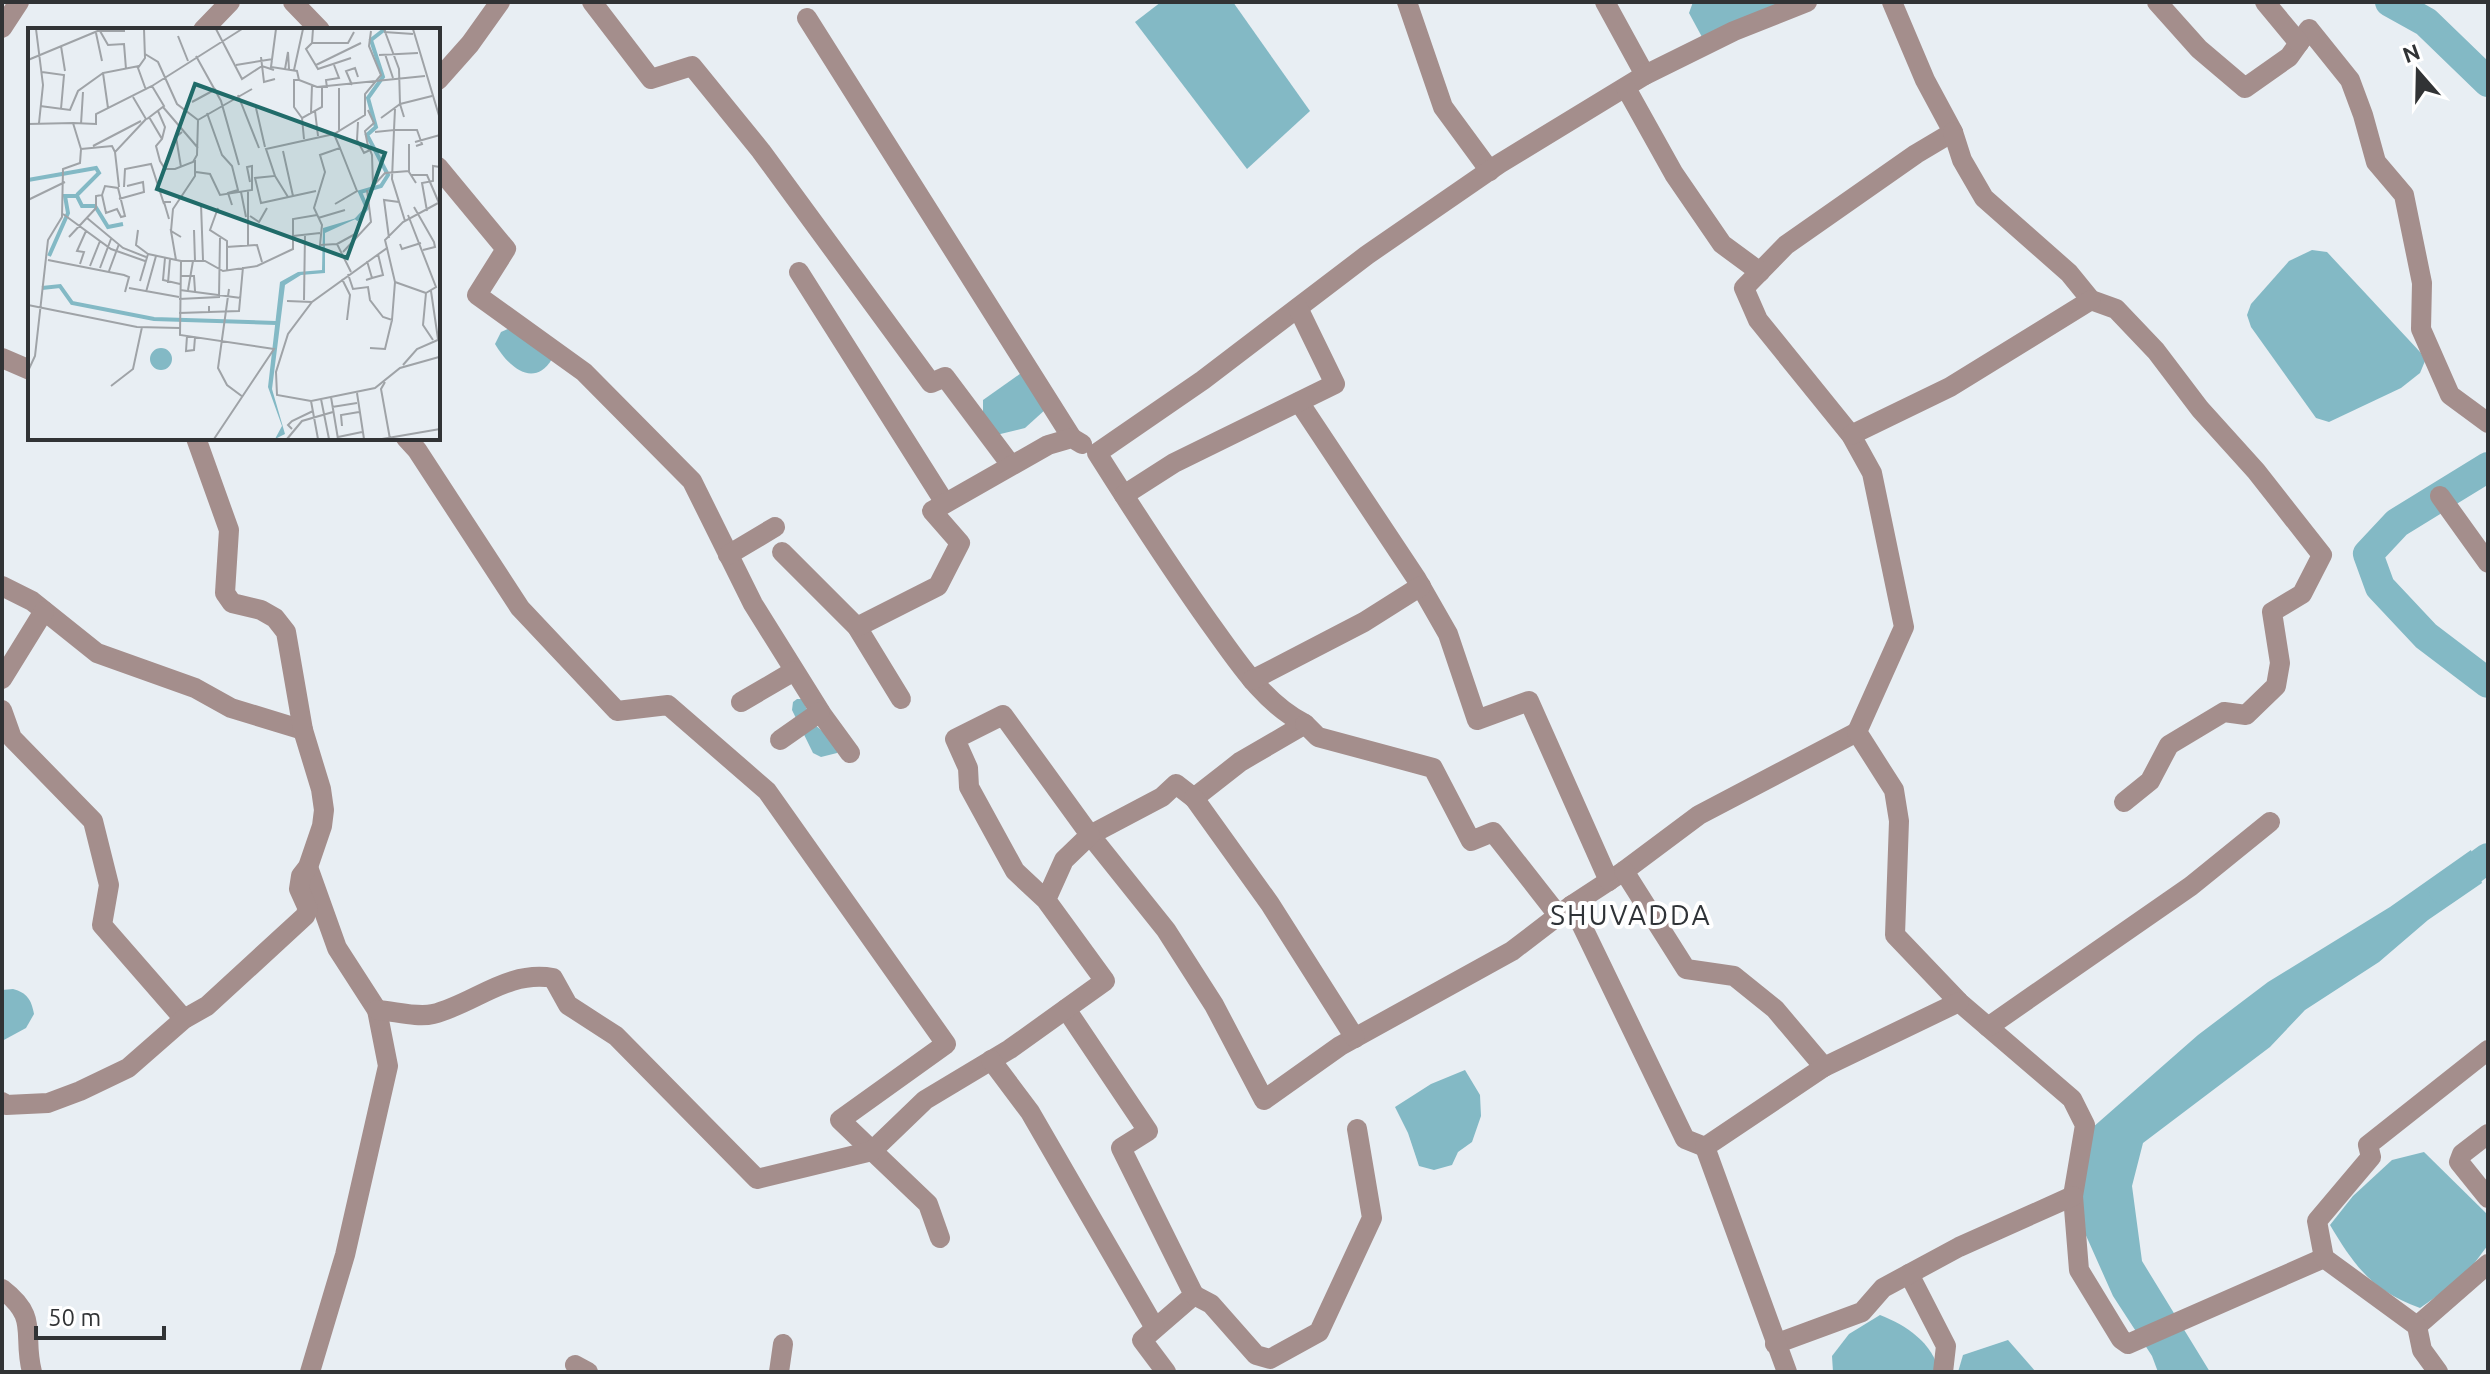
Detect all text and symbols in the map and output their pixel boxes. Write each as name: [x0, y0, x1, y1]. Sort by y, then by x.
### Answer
inset map: [28, 28, 440, 440]
north arrow: [2378, 32, 2458, 112]
text: N: [2399, 38, 2423, 67]
district label: SHUVADDA: [1550, 899, 1712, 930]
scale bar: [36, 1290, 164, 1340]
text: 50 m: [48, 1304, 101, 1331]

